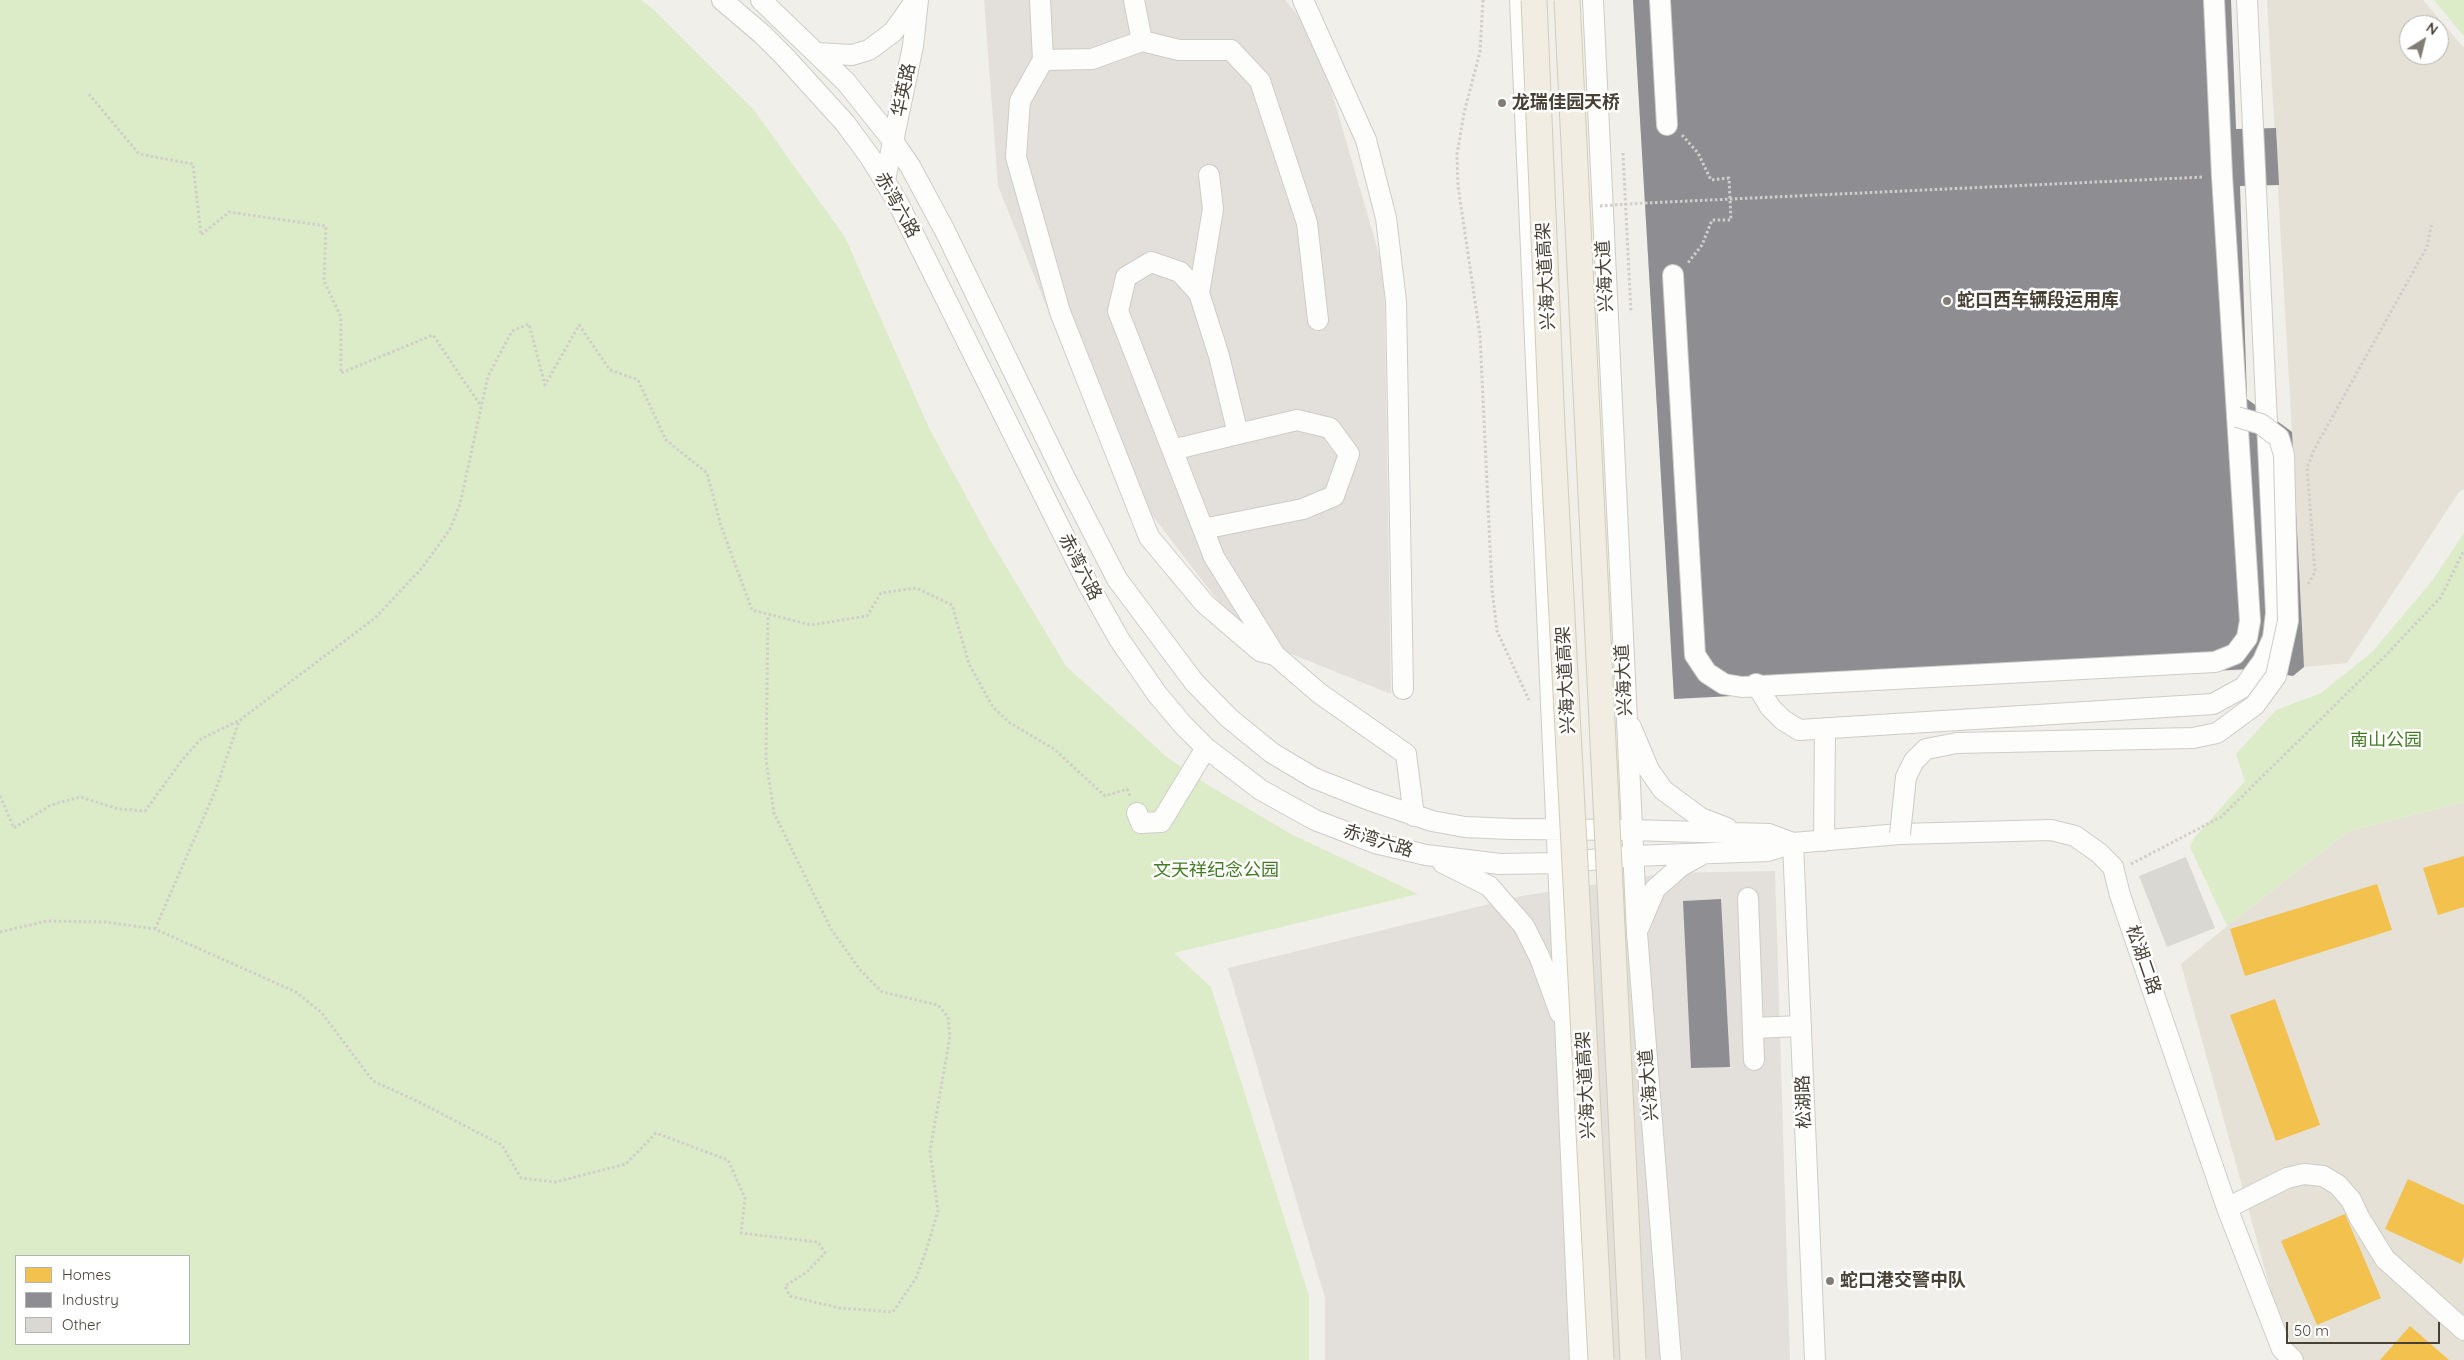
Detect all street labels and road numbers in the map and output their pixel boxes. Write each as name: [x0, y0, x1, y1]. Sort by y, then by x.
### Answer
street label: 华英路: [888, 61, 920, 119]
street label: 赤湾六路: [870, 168, 924, 242]
street label: 兴海大道高架: [1532, 222, 1560, 330]
street label: 兴海大道: [1592, 239, 1618, 313]
street label: 赤湾六路: [1054, 530, 1106, 604]
street label: 兴海大道高架: [1552, 626, 1580, 734]
street label: 兴海大道: [1611, 643, 1637, 717]
street label: 赤湾六路: [1340, 820, 1416, 862]
street label: 松湖二路: [2121, 922, 2165, 998]
street label: 兴海大道高架: [1572, 1031, 1600, 1139]
street label: 兴海大道: [1635, 1048, 1663, 1122]
street label: 松湖路: [1792, 1075, 1816, 1129]

